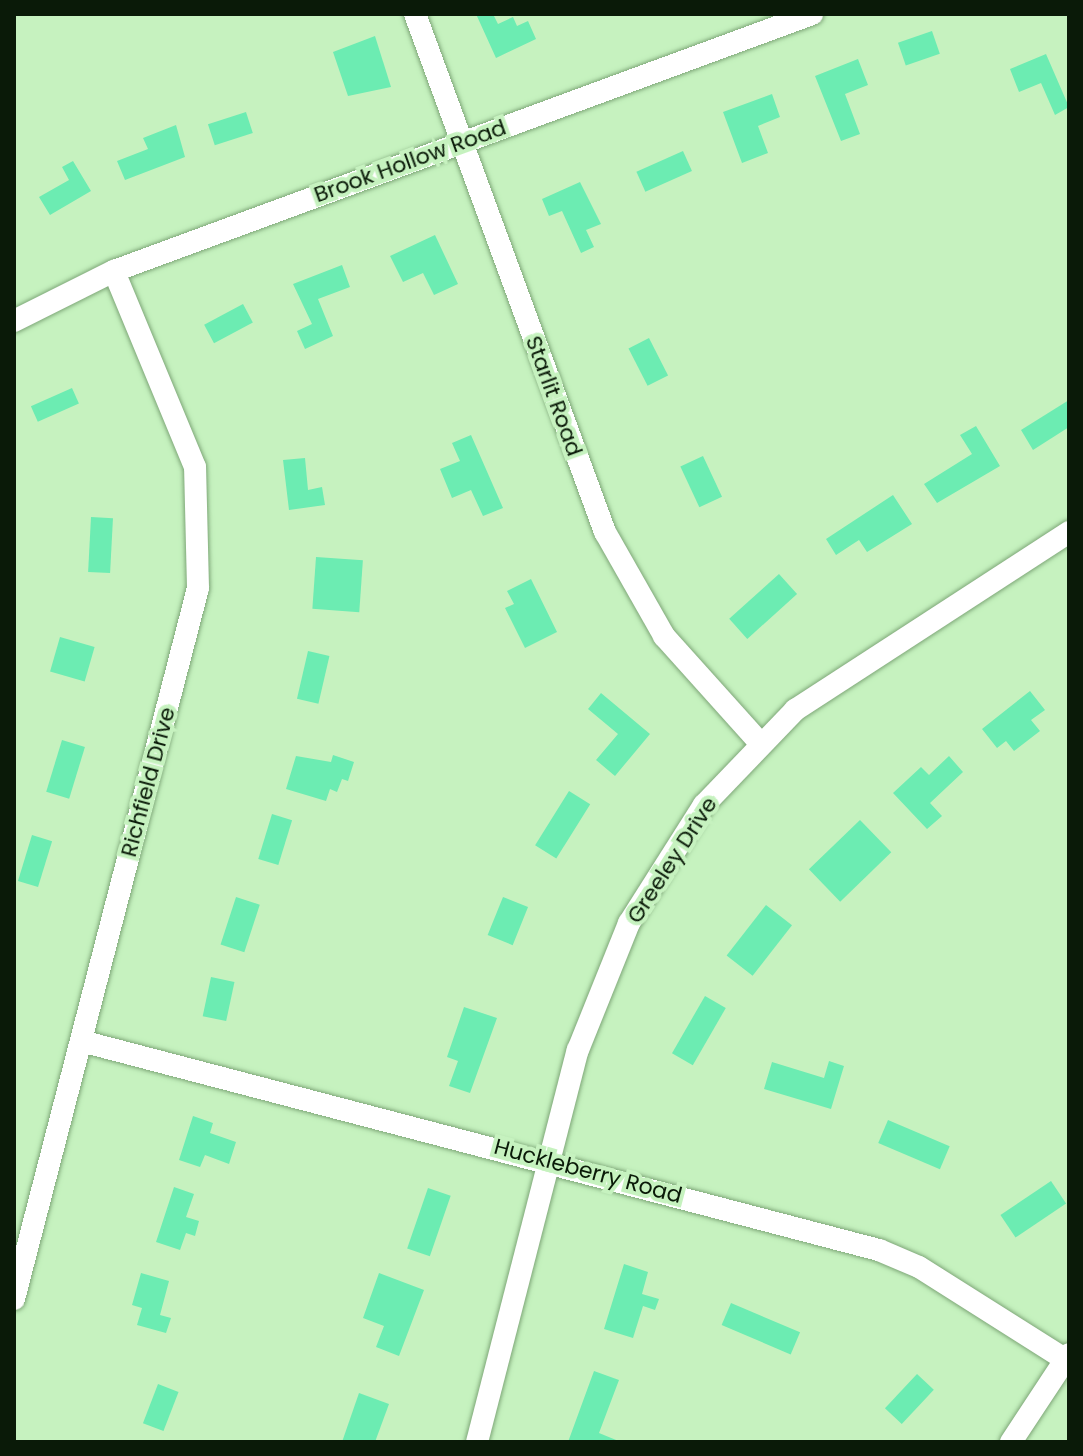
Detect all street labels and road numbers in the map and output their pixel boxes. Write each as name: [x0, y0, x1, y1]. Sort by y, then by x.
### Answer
street label: Brook Hollow Road: [310, 114, 510, 208]
street label: Starlit Road: [520, 332, 588, 460]
street label: Richfield Drive: [115, 704, 181, 860]
street label: Greeley Drive: [621, 792, 723, 928]
street label: Huckleberry Road: [491, 1133, 685, 1209]

